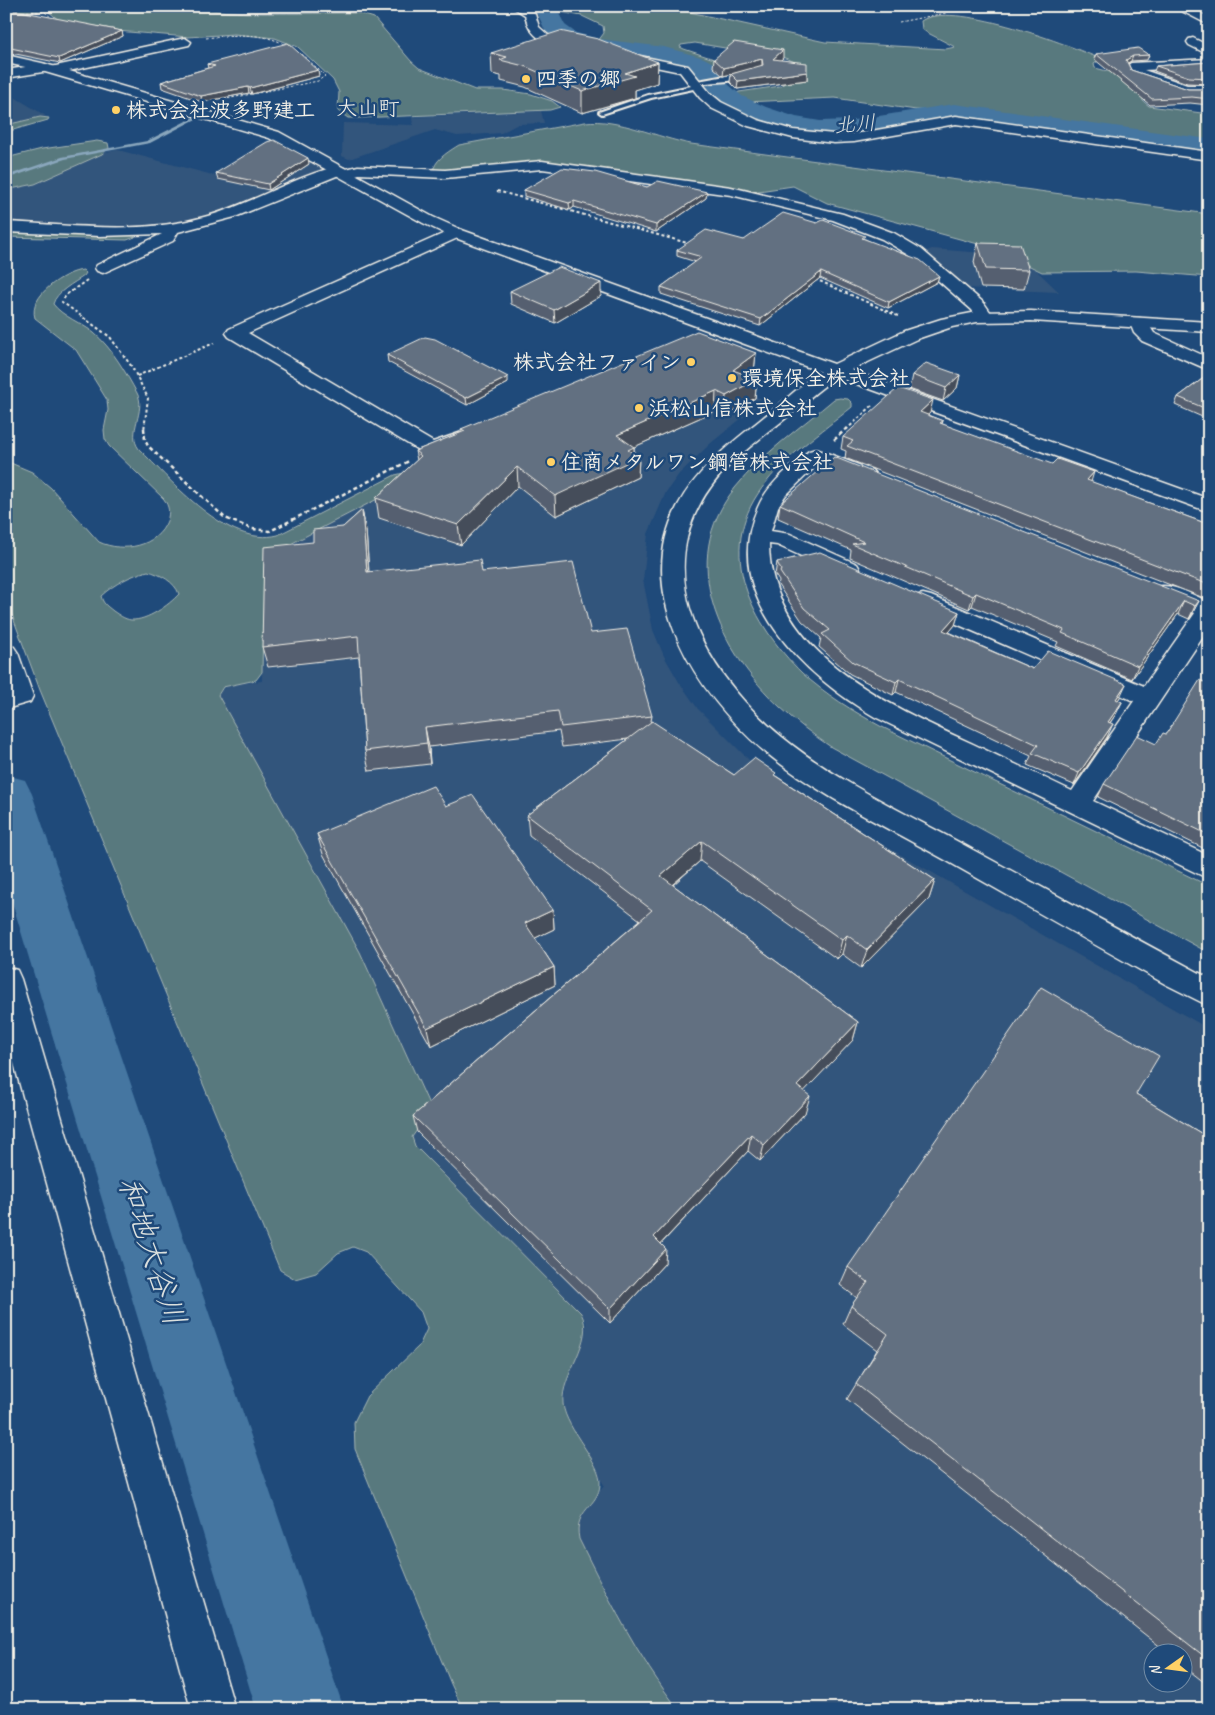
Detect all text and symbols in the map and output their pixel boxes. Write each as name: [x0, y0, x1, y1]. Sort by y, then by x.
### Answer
place label: 四季の郷: [536, 66, 620, 92]
marker: 四季の郷: [520, 73, 532, 85]
district label: 大山町: [337, 95, 400, 121]
place label: 株式会社波多野建工: [126, 97, 315, 123]
marker: 株式会社波多野建工: [110, 104, 122, 116]
water label: 北川: [833, 109, 877, 139]
place label: 株式会社ファイン: [513, 349, 681, 375]
marker: 株式会社ファイン: [685, 356, 697, 368]
place label: 環境保全株式会社: [742, 365, 910, 391]
marker: 環境保全株式会社: [726, 372, 738, 384]
place label: 浜松山信株式会社: [649, 395, 817, 421]
marker: 浜松山信株式会社: [633, 402, 645, 414]
place label: 住商メタルワン鋼管株式会社: [561, 449, 833, 475]
marker: 住商メタルワン鋼管株式会社: [545, 456, 557, 468]
water label: 和地大谷川: [110, 1171, 195, 1331]
north arrow: [1142, 1642, 1192, 1692]
text: N: [1146, 1663, 1165, 1677]

